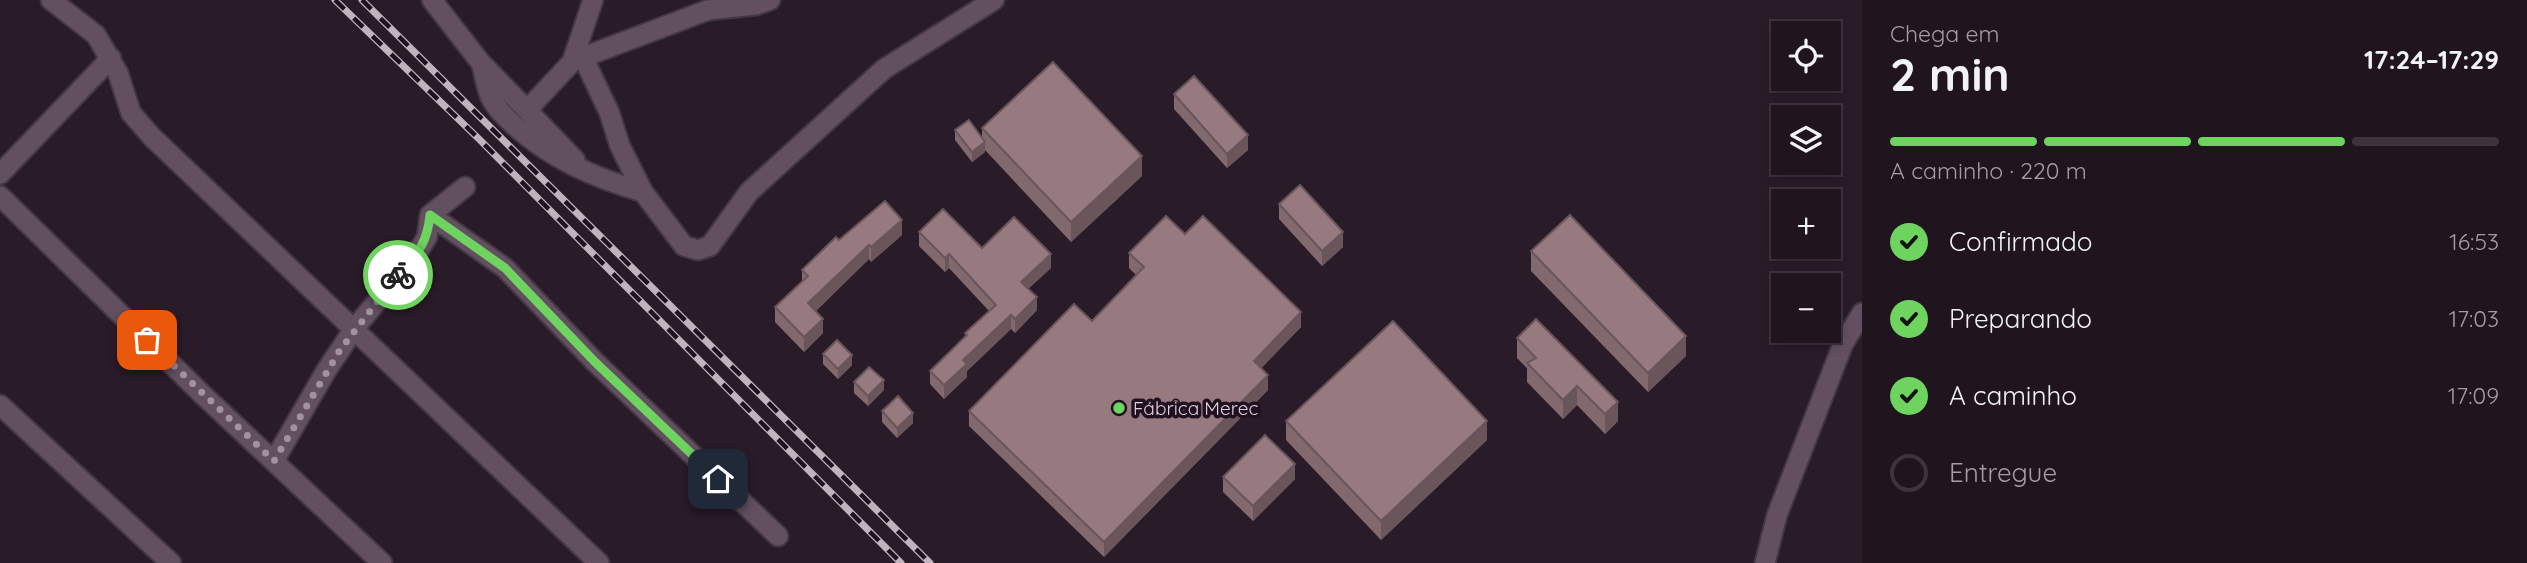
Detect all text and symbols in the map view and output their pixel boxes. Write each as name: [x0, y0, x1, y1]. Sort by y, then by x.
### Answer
text: Chega em: [1890, 19, 1999, 48]
map controls: [1771, 21, 1841, 343]
button: locate: [1771, 21, 1841, 91]
text: 17:24–17:29: [2364, 43, 2499, 76]
text: 2 min: [1890, 45, 2010, 103]
button: layers: [1771, 105, 1841, 175]
text: A caminho · 220 m: [1890, 156, 2087, 185]
button: +: [1771, 189, 1841, 259]
icon: check: [1890, 223, 1928, 261]
text: Confirmado: [1949, 225, 2093, 258]
text: 16:53: [2449, 227, 2499, 256]
courier: [363, 240, 433, 310]
icon: bike: [379, 256, 417, 294]
button: −: [1771, 273, 1841, 343]
icon: check: [1890, 300, 1928, 338]
text: Preparando: [1949, 302, 2092, 335]
text: 17:03: [2449, 304, 2499, 333]
pin: [117, 310, 177, 370]
icon: bag: [128, 321, 166, 359]
icon: check: [1890, 377, 1928, 415]
text: A caminho: [1949, 379, 2077, 412]
text: 17:09: [2448, 381, 2499, 410]
place label: Fábrica Merec: [1133, 396, 1258, 420]
marker: Fábrica Merec: [1111, 400, 1127, 416]
pin: [688, 449, 748, 509]
text: Entregue: [1949, 456, 2057, 489]
icon: home: [699, 460, 737, 498]

